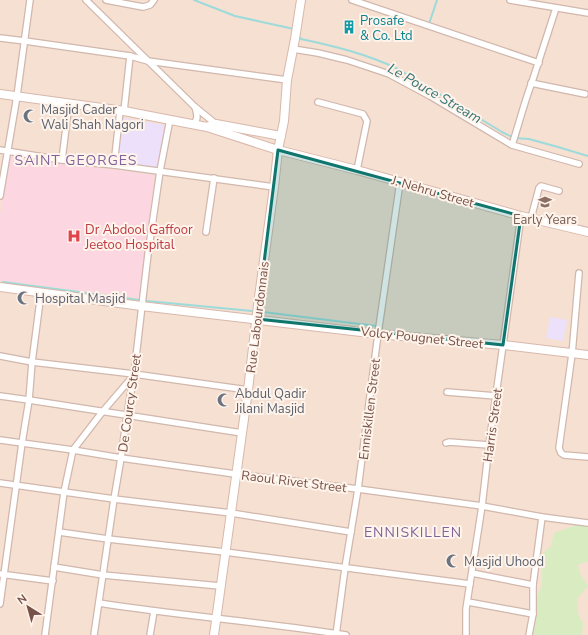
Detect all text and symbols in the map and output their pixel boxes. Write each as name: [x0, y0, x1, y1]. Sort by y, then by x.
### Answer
place label: Prosafe & Co. Ltd: [360, 12, 413, 45]
building icon: Prosafe & Co. Ltd: [341, 19, 357, 35]
water label: Le Pouce Stream: [384, 59, 485, 128]
place label: Masjid Cader Wali Shah Nagori: [41, 101, 144, 134]
mosque icon: Masjid Cader Wali Shah Nagori: [22, 108, 38, 124]
district label: SAINT GEORGES: [15, 151, 137, 170]
street label: J. Nehru Street: [388, 171, 476, 212]
school or university icon: Early Years: [537, 194, 553, 210]
place label: Early Years: [513, 211, 577, 229]
place label: Dr Abdool Gaffoor Jeetoo Hospital: [84, 221, 193, 254]
hospital icon: Dr Abdool Gaffoor Jeetoo Hospital: [66, 228, 82, 244]
street label: Rue Labourdonnais: [242, 260, 274, 374]
mosque icon: Hospital Masjid: [16, 290, 32, 306]
place label: Hospital Masjid: [35, 290, 126, 308]
street label: Volcy Pougnet Street: [359, 323, 484, 353]
street label: De Courcy Street: [114, 353, 146, 453]
street label: Enniskillen Street: [355, 357, 385, 461]
place label: Abdul Qadir Jilani Masjid: [234, 385, 307, 418]
street label: Harris Street: [479, 387, 507, 463]
mosque icon: Abdul Qadir Jilani Masjid: [216, 392, 232, 408]
street label: Raoul Rivet Street: [240, 467, 348, 497]
district label: ENNISKILLEN: [364, 523, 462, 542]
mosque icon: Masjid Uhood: [445, 553, 461, 569]
place label: Masjid Uhood: [464, 553, 544, 571]
north arrow: [8, 587, 48, 627]
text: N: [14, 591, 30, 608]

